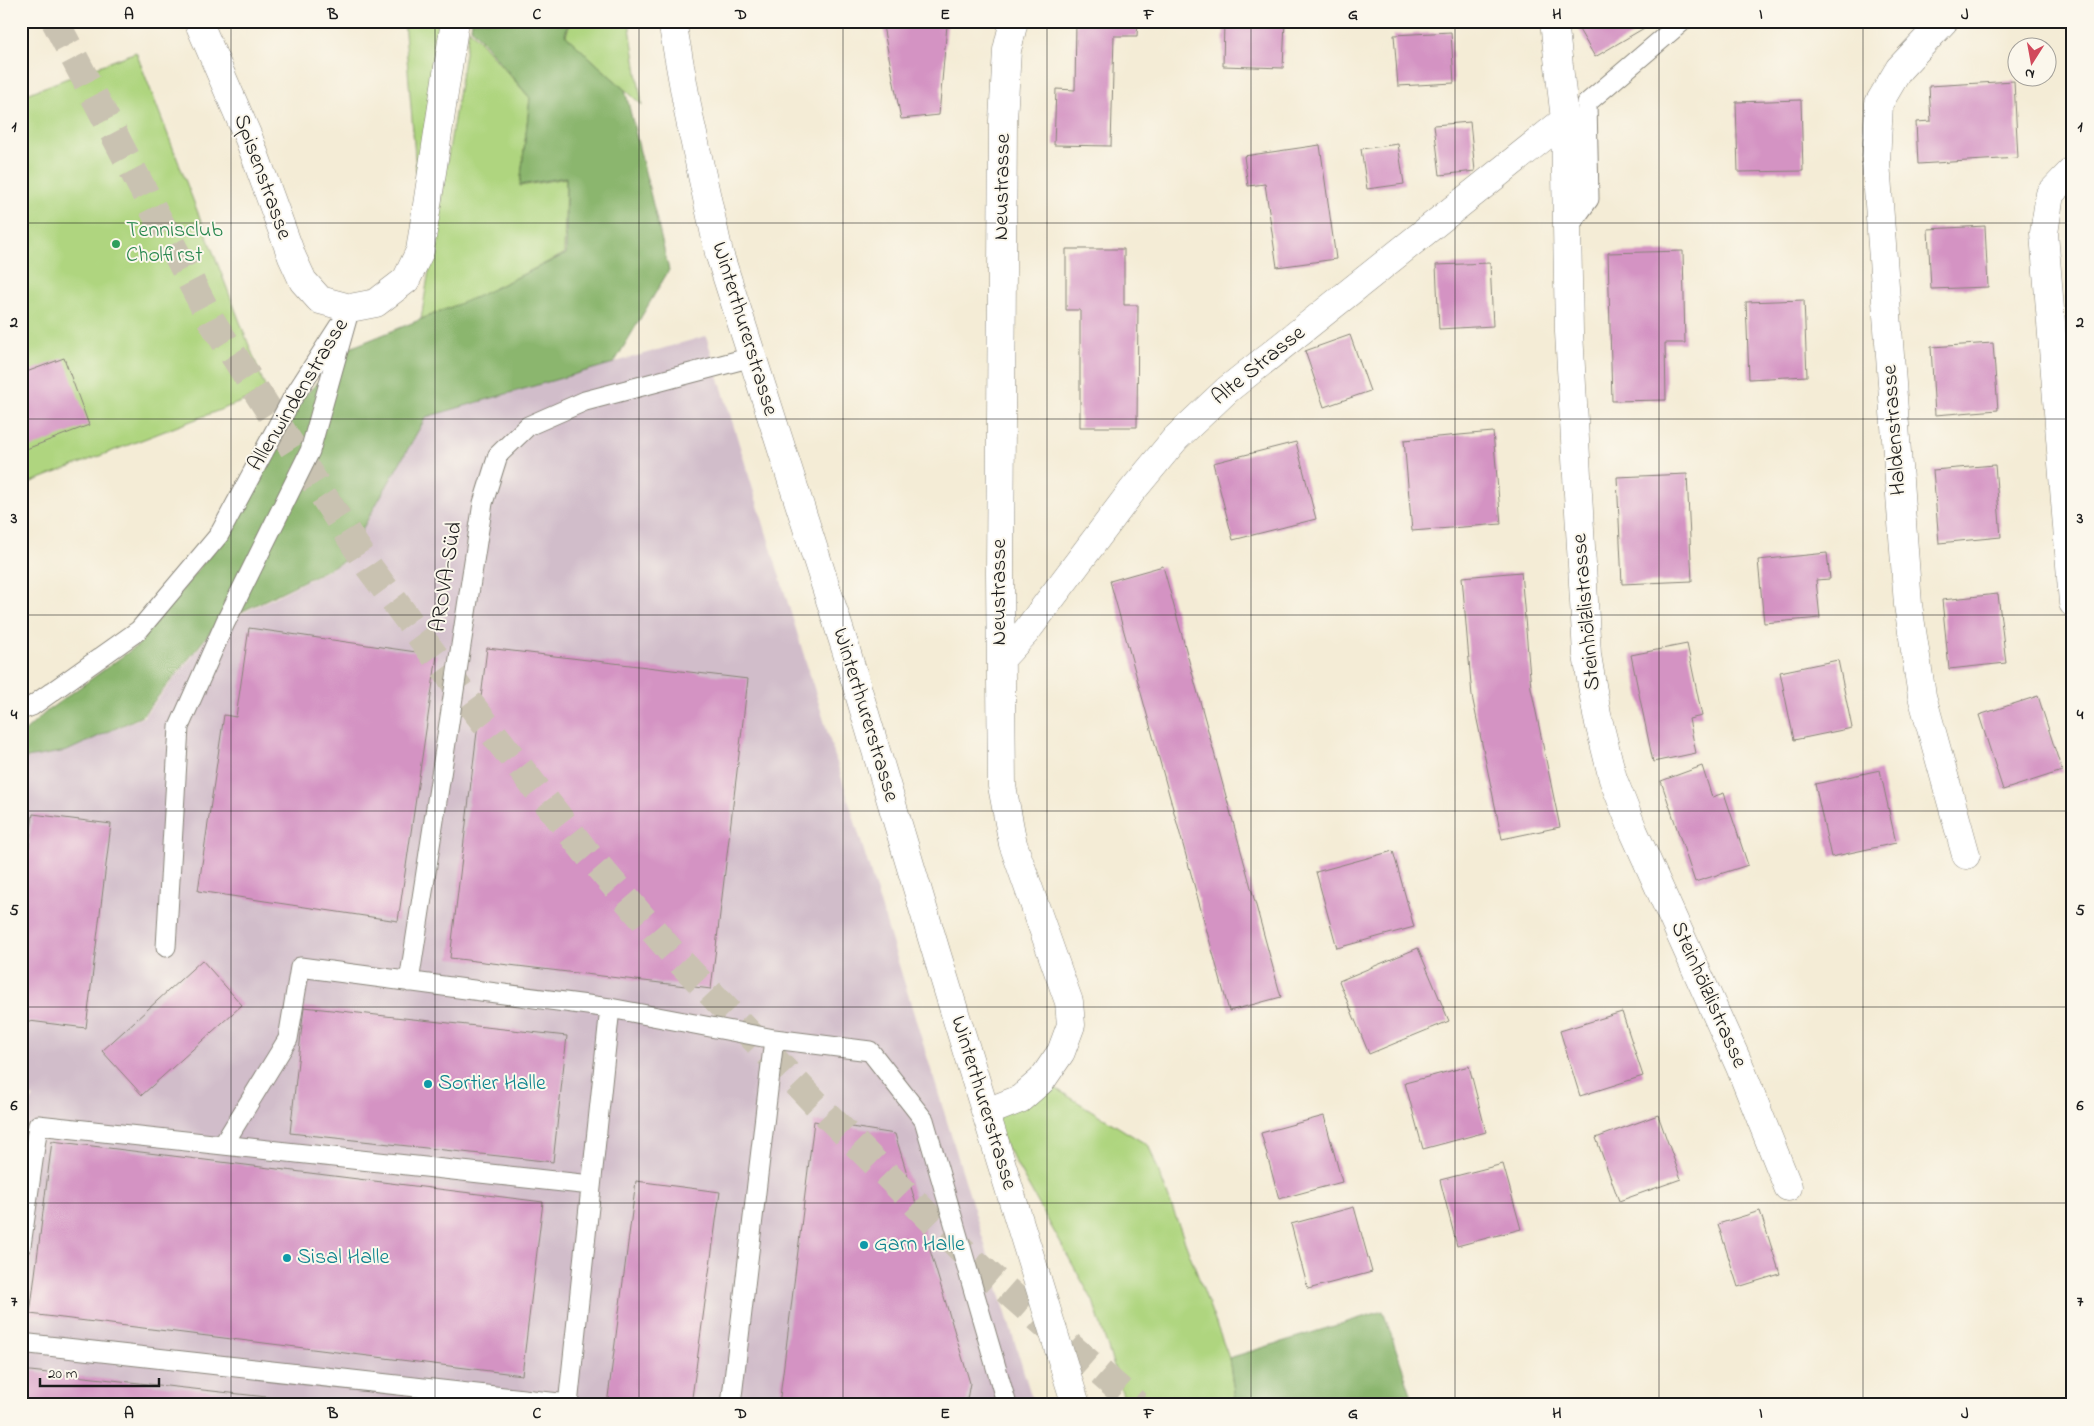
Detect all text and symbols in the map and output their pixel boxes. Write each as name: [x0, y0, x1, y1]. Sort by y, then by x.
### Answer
text: A: [124, 3, 134, 27]
text: B: [327, 3, 339, 27]
text: C: [533, 3, 542, 27]
text: D: [734, 3, 747, 27]
text: E: [940, 3, 950, 27]
text: F: [1143, 3, 1155, 27]
text: G: [1348, 3, 1358, 27]
text: H: [1552, 3, 1562, 27]
text: I: [1759, 3, 1763, 27]
text: J: [1961, 3, 1969, 27]
north arrow: [2006, 38, 2056, 88]
text: N: [2023, 62, 2036, 84]
street label: Spisenstrasse: [224, 110, 300, 244]
text: 1: [11, 115, 17, 139]
text: 1: [2077, 115, 2083, 139]
street label: Neustrasse: [986, 133, 1020, 241]
place label: Tennisclub Cholfirst: [126, 215, 223, 272]
marker: Tennisclub Cholfirst: [110, 238, 122, 250]
street label: Winterthurerstrasse: [702, 238, 786, 420]
text: 2: [9, 311, 18, 335]
text: 2: [2075, 311, 2084, 335]
street label: Allenwindenstrasse: [241, 312, 357, 478]
street label: Alte Strasse: [1205, 318, 1313, 414]
street label: Haldenstrasse: [1874, 363, 1916, 496]
text: 3: [10, 507, 18, 531]
text: 3: [2076, 507, 2084, 531]
street label: AROVA-Süd: [422, 519, 472, 635]
street label: Steinhölzlistrasse: [1564, 532, 1610, 692]
street label: Neustrasse: [984, 538, 1016, 645]
street label: Winterthurerstrasse: [823, 624, 907, 806]
text: 4: [10, 703, 18, 727]
text: 4: [2076, 703, 2084, 727]
text: 5: [9, 899, 19, 923]
text: 5: [2075, 899, 2085, 923]
street label: Steinhölzlistrasse: [1661, 917, 1755, 1074]
street label: Winterthurerstrasse: [941, 1012, 1025, 1194]
place label: Sortier Halle: [438, 1068, 546, 1100]
marker: Sortier Halle: [422, 1078, 434, 1090]
text: 6: [9, 1094, 18, 1118]
text: 6: [2075, 1094, 2084, 1118]
place label: Garn Halle: [874, 1229, 965, 1261]
marker: Garn Halle: [858, 1239, 870, 1251]
place label: Sisal Halle: [297, 1242, 389, 1274]
marker: Sisal Halle: [281, 1252, 293, 1264]
text: 7: [11, 1290, 18, 1314]
text: 7: [2077, 1290, 2084, 1314]
scale bar: [40, 1356, 159, 1388]
text: 20 m: [48, 1363, 78, 1385]
text: A: [124, 1402, 134, 1426]
text: B: [327, 1402, 339, 1426]
text: C: [533, 1402, 542, 1426]
text: D: [734, 1402, 747, 1426]
text: E: [940, 1402, 950, 1426]
text: F: [1143, 1402, 1155, 1426]
text: G: [1348, 1402, 1358, 1426]
text: H: [1552, 1402, 1562, 1426]
text: I: [1759, 1402, 1763, 1426]
text: J: [1961, 1402, 1969, 1426]

